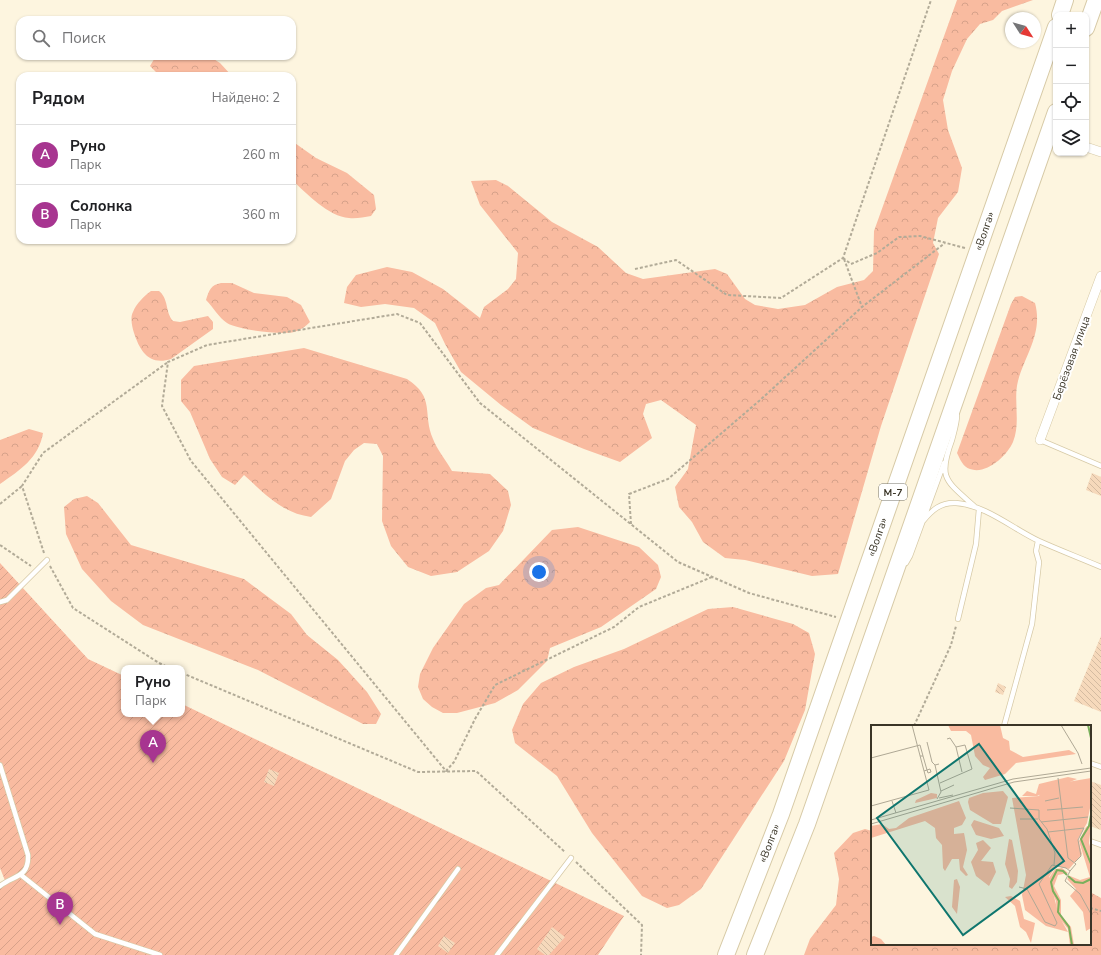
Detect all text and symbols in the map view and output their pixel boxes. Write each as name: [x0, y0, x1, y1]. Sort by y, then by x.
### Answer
north arrow: [1005, 12, 1041, 48]
map controls: [1053, 12, 1089, 156]
button: +: [1053, 12, 1089, 48]
search box: [16, 16, 296, 60]
icon: search: [30, 27, 52, 49]
text: Поиск: [62, 28, 106, 48]
button: −: [1053, 48, 1089, 84]
button: locate: [1053, 84, 1089, 120]
text: Рядом: [32, 87, 85, 110]
text: Найдено: 2: [212, 89, 280, 107]
button: layers: [1053, 120, 1089, 156]
text: Руно: [70, 136, 106, 156]
text: A: [40, 146, 50, 164]
text: 260 m: [242, 146, 280, 164]
text: Парк: [70, 156, 101, 174]
text: Солонка: [70, 196, 132, 216]
text: B: [41, 206, 49, 224]
text: 360 m: [242, 206, 280, 224]
street label: «Волга»: [971, 210, 998, 253]
text: Парк: [70, 216, 101, 234]
street label: Берёзовая улица: [1049, 314, 1094, 402]
road number: М-7: [879, 484, 907, 500]
street label: «Волга»: [864, 516, 891, 559]
your location: [529, 562, 549, 582]
popup: [121, 665, 185, 717]
text: Руно: [135, 672, 171, 692]
text: Парк: [135, 692, 166, 710]
inset map: [871, 725, 1091, 945]
pin: A: [140, 730, 166, 763]
street label: «Волга»: [755, 822, 784, 865]
pin: B: [47, 892, 73, 925]

